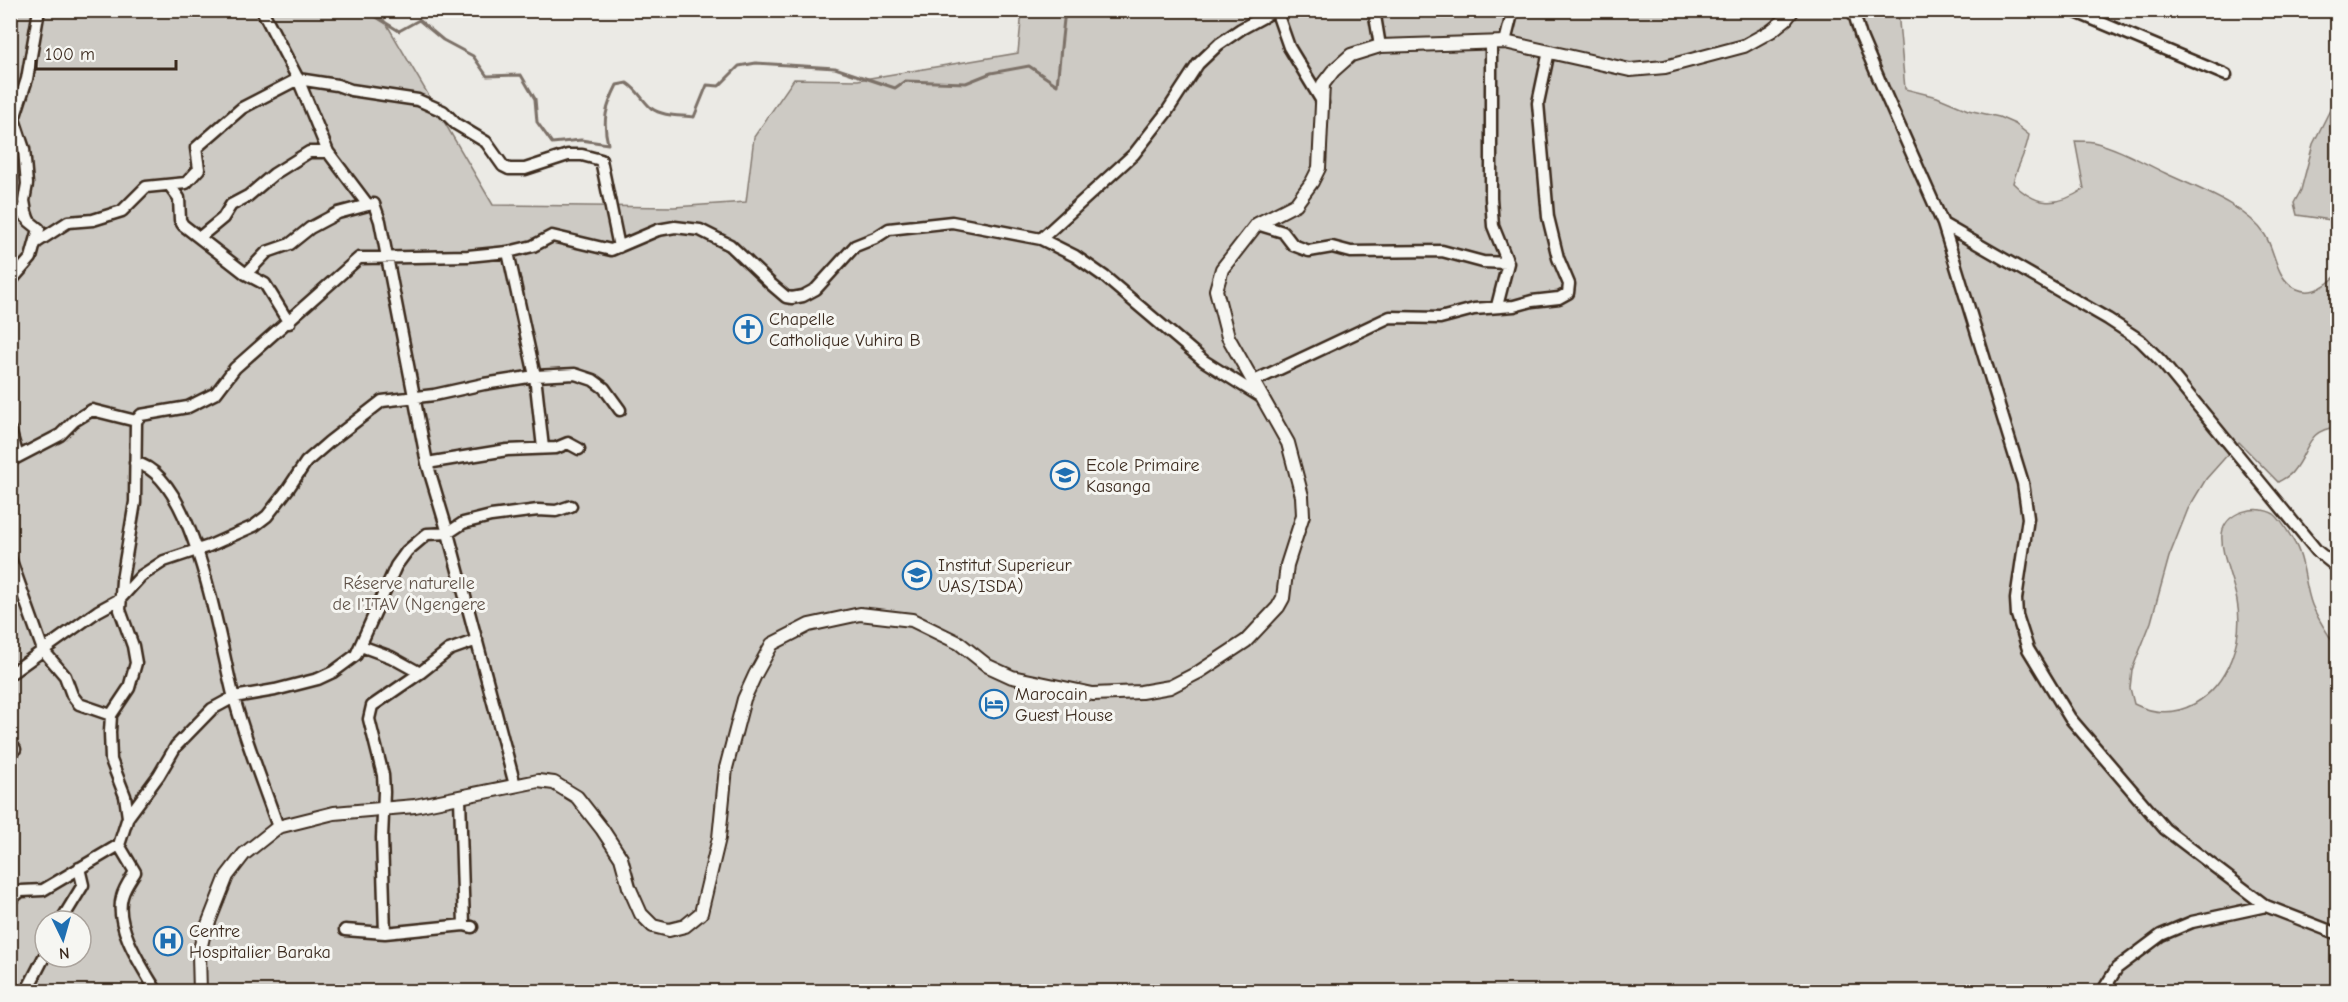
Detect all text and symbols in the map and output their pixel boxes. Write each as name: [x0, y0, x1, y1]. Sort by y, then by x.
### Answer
scale bar: [36, 33, 176, 71]
text: 100 m: [45, 44, 95, 65]
place label: Chapelle Catholique Vuhira B: [769, 309, 921, 351]
church icon: Chapelle Catholique Vuhira B: [732, 313, 764, 345]
place label: Ecole Primaire Kasanga: [1086, 455, 1199, 497]
school or university icon: Ecole Primaire Kasanga: [1049, 459, 1081, 491]
place label: Institut Superieur UAS/ISDA): [938, 555, 1072, 597]
school or university icon: Institut Superieur UAS/ISDA): [901, 559, 933, 591]
park label: Réserve naturelle de l'ITAV (Ngengere: [332, 573, 486, 615]
place label: Marocain Guest House: [1015, 684, 1113, 726]
hotel icon: Marocain Guest House: [978, 688, 1010, 720]
north arrow: [33, 909, 93, 969]
place label: Centre Hospitalier Baraka: [189, 921, 331, 963]
hospital icon: Centre Hospitalier Baraka: [152, 925, 184, 957]
text: N: [58, 944, 70, 962]

